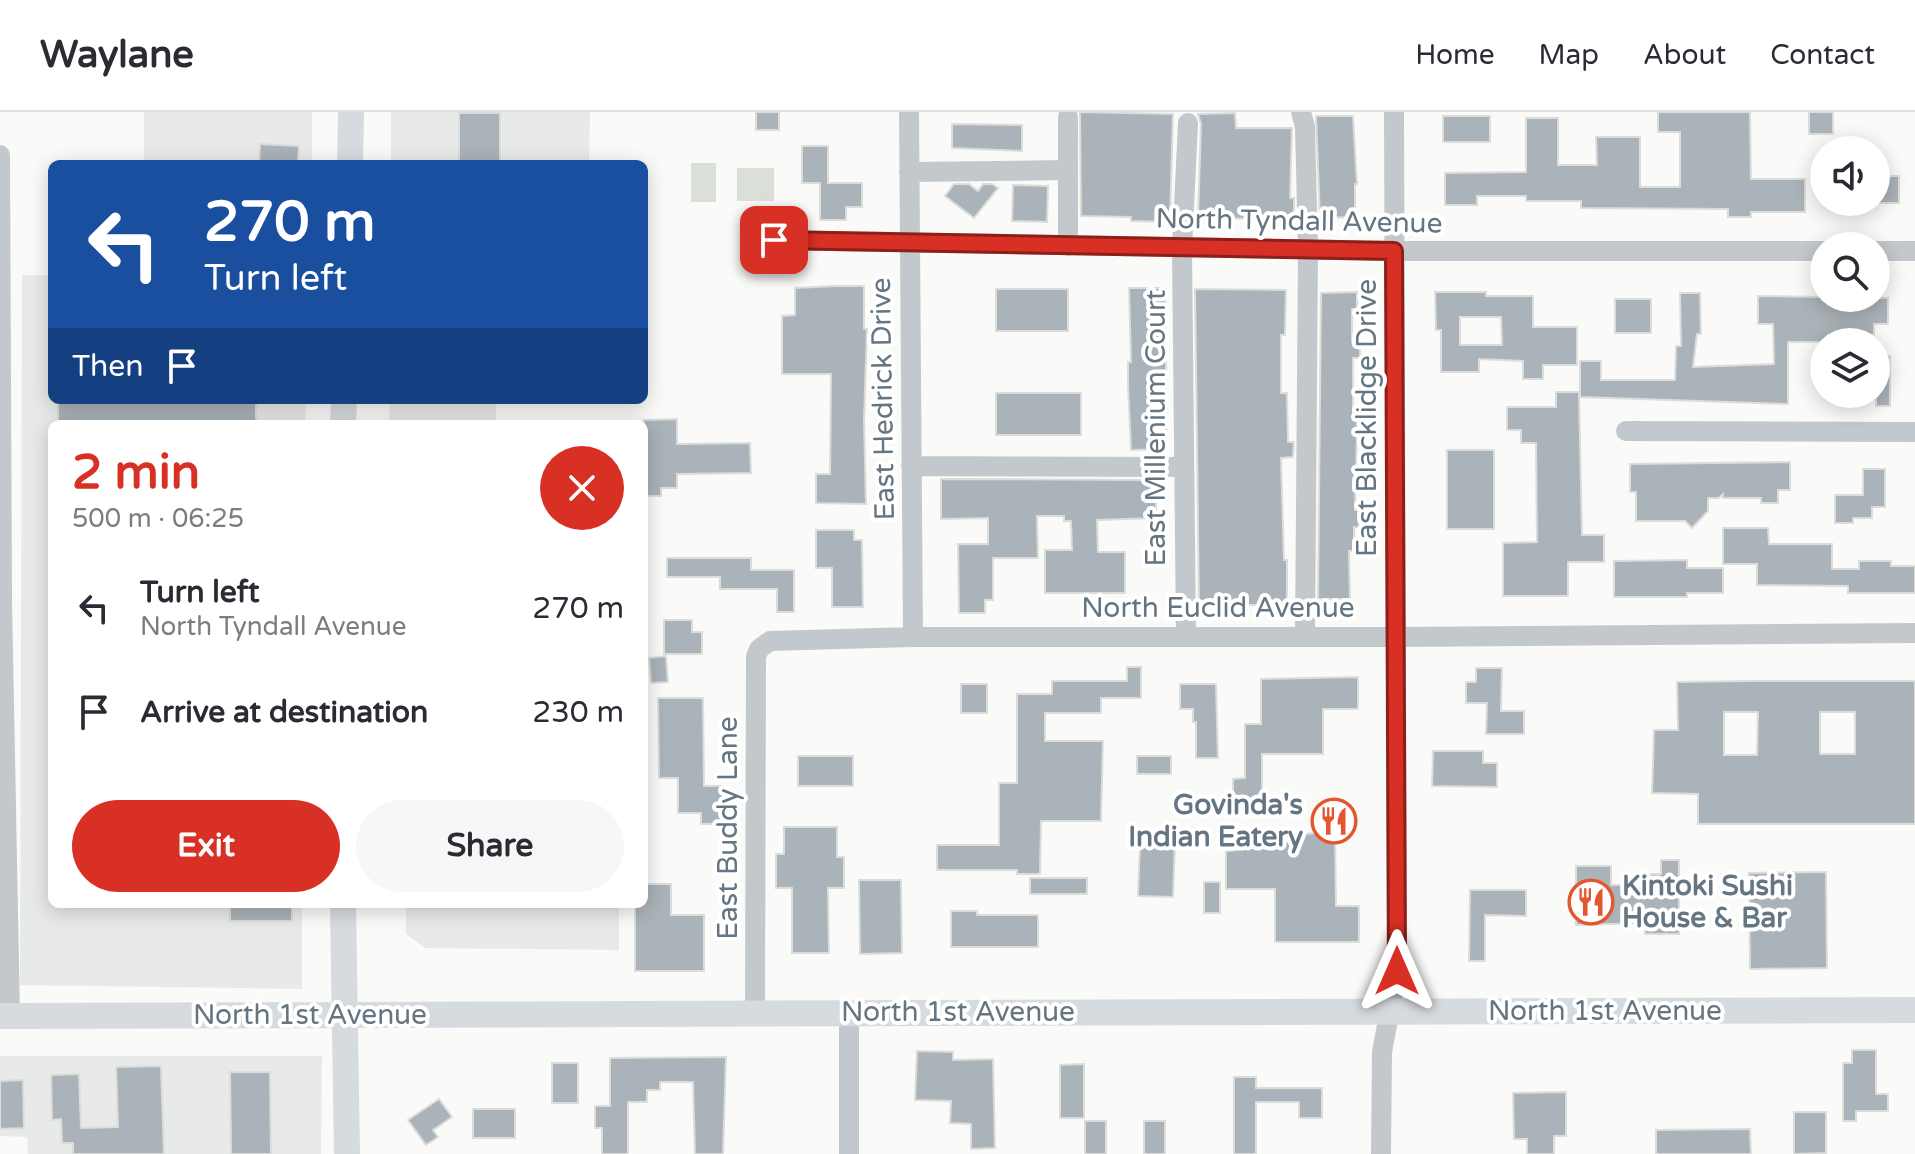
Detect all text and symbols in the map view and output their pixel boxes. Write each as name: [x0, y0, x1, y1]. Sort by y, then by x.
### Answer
text: Waylane: [40, 32, 194, 78]
text: Home: [1415, 38, 1495, 72]
text: Map: [1539, 38, 1599, 72]
text: About: [1643, 38, 1726, 72]
text: Contact: [1770, 38, 1875, 72]
map controls: [1810, 136, 1890, 408]
button: sound: [1810, 136, 1890, 216]
text: 270 m: [204, 189, 375, 256]
icon: left: [72, 192, 176, 296]
street label: North Tyndall Avenue: [1155, 201, 1443, 241]
pin: [740, 206, 808, 274]
icon: arrive: [752, 218, 796, 262]
button: search: [1810, 232, 1890, 312]
text: Turn left: [204, 257, 347, 300]
street label: East Hedrick Drive: [864, 277, 902, 521]
street label: East Blacklidge Drive: [1350, 279, 1384, 557]
street label: East Millenium Court: [1139, 289, 1173, 566]
button: layers: [1810, 328, 1890, 408]
icon: arrive: [160, 344, 204, 388]
text: Then: [72, 348, 144, 385]
text: 2 min: [72, 444, 200, 502]
button: close: [540, 446, 624, 530]
text: 500 m · 06:25: [72, 503, 244, 534]
text: Turn left: [140, 574, 259, 611]
icon: left: [72, 586, 116, 630]
text: 270 m: [532, 590, 624, 627]
street label: North Euclid Avenue: [1081, 591, 1355, 625]
text: North Tyndall Avenue: [140, 611, 406, 642]
icon: arrive: [72, 690, 116, 734]
text: Arrive at destination: [140, 694, 428, 731]
text: 230 m: [532, 694, 624, 731]
street label: East Buddy Lane: [711, 716, 745, 940]
place label: Govinda's Indian Eatery: [1128, 788, 1303, 854]
restaurant icon: Govinda's Indian Eatery: [1310, 797, 1358, 845]
button: Exit: [72, 800, 340, 892]
button: Share: [356, 800, 624, 892]
place label: Kintoki Sushi House & Bar: [1622, 869, 1793, 935]
restaurant icon: Kintoki Sushi House & Bar: [1567, 878, 1615, 926]
position arrow: [1355, 929, 1439, 1013]
street label: North 1st Avenue: [1488, 994, 1722, 1028]
street label: North 1st Avenue: [841, 995, 1075, 1029]
street label: North 1st Avenue: [193, 998, 427, 1032]

